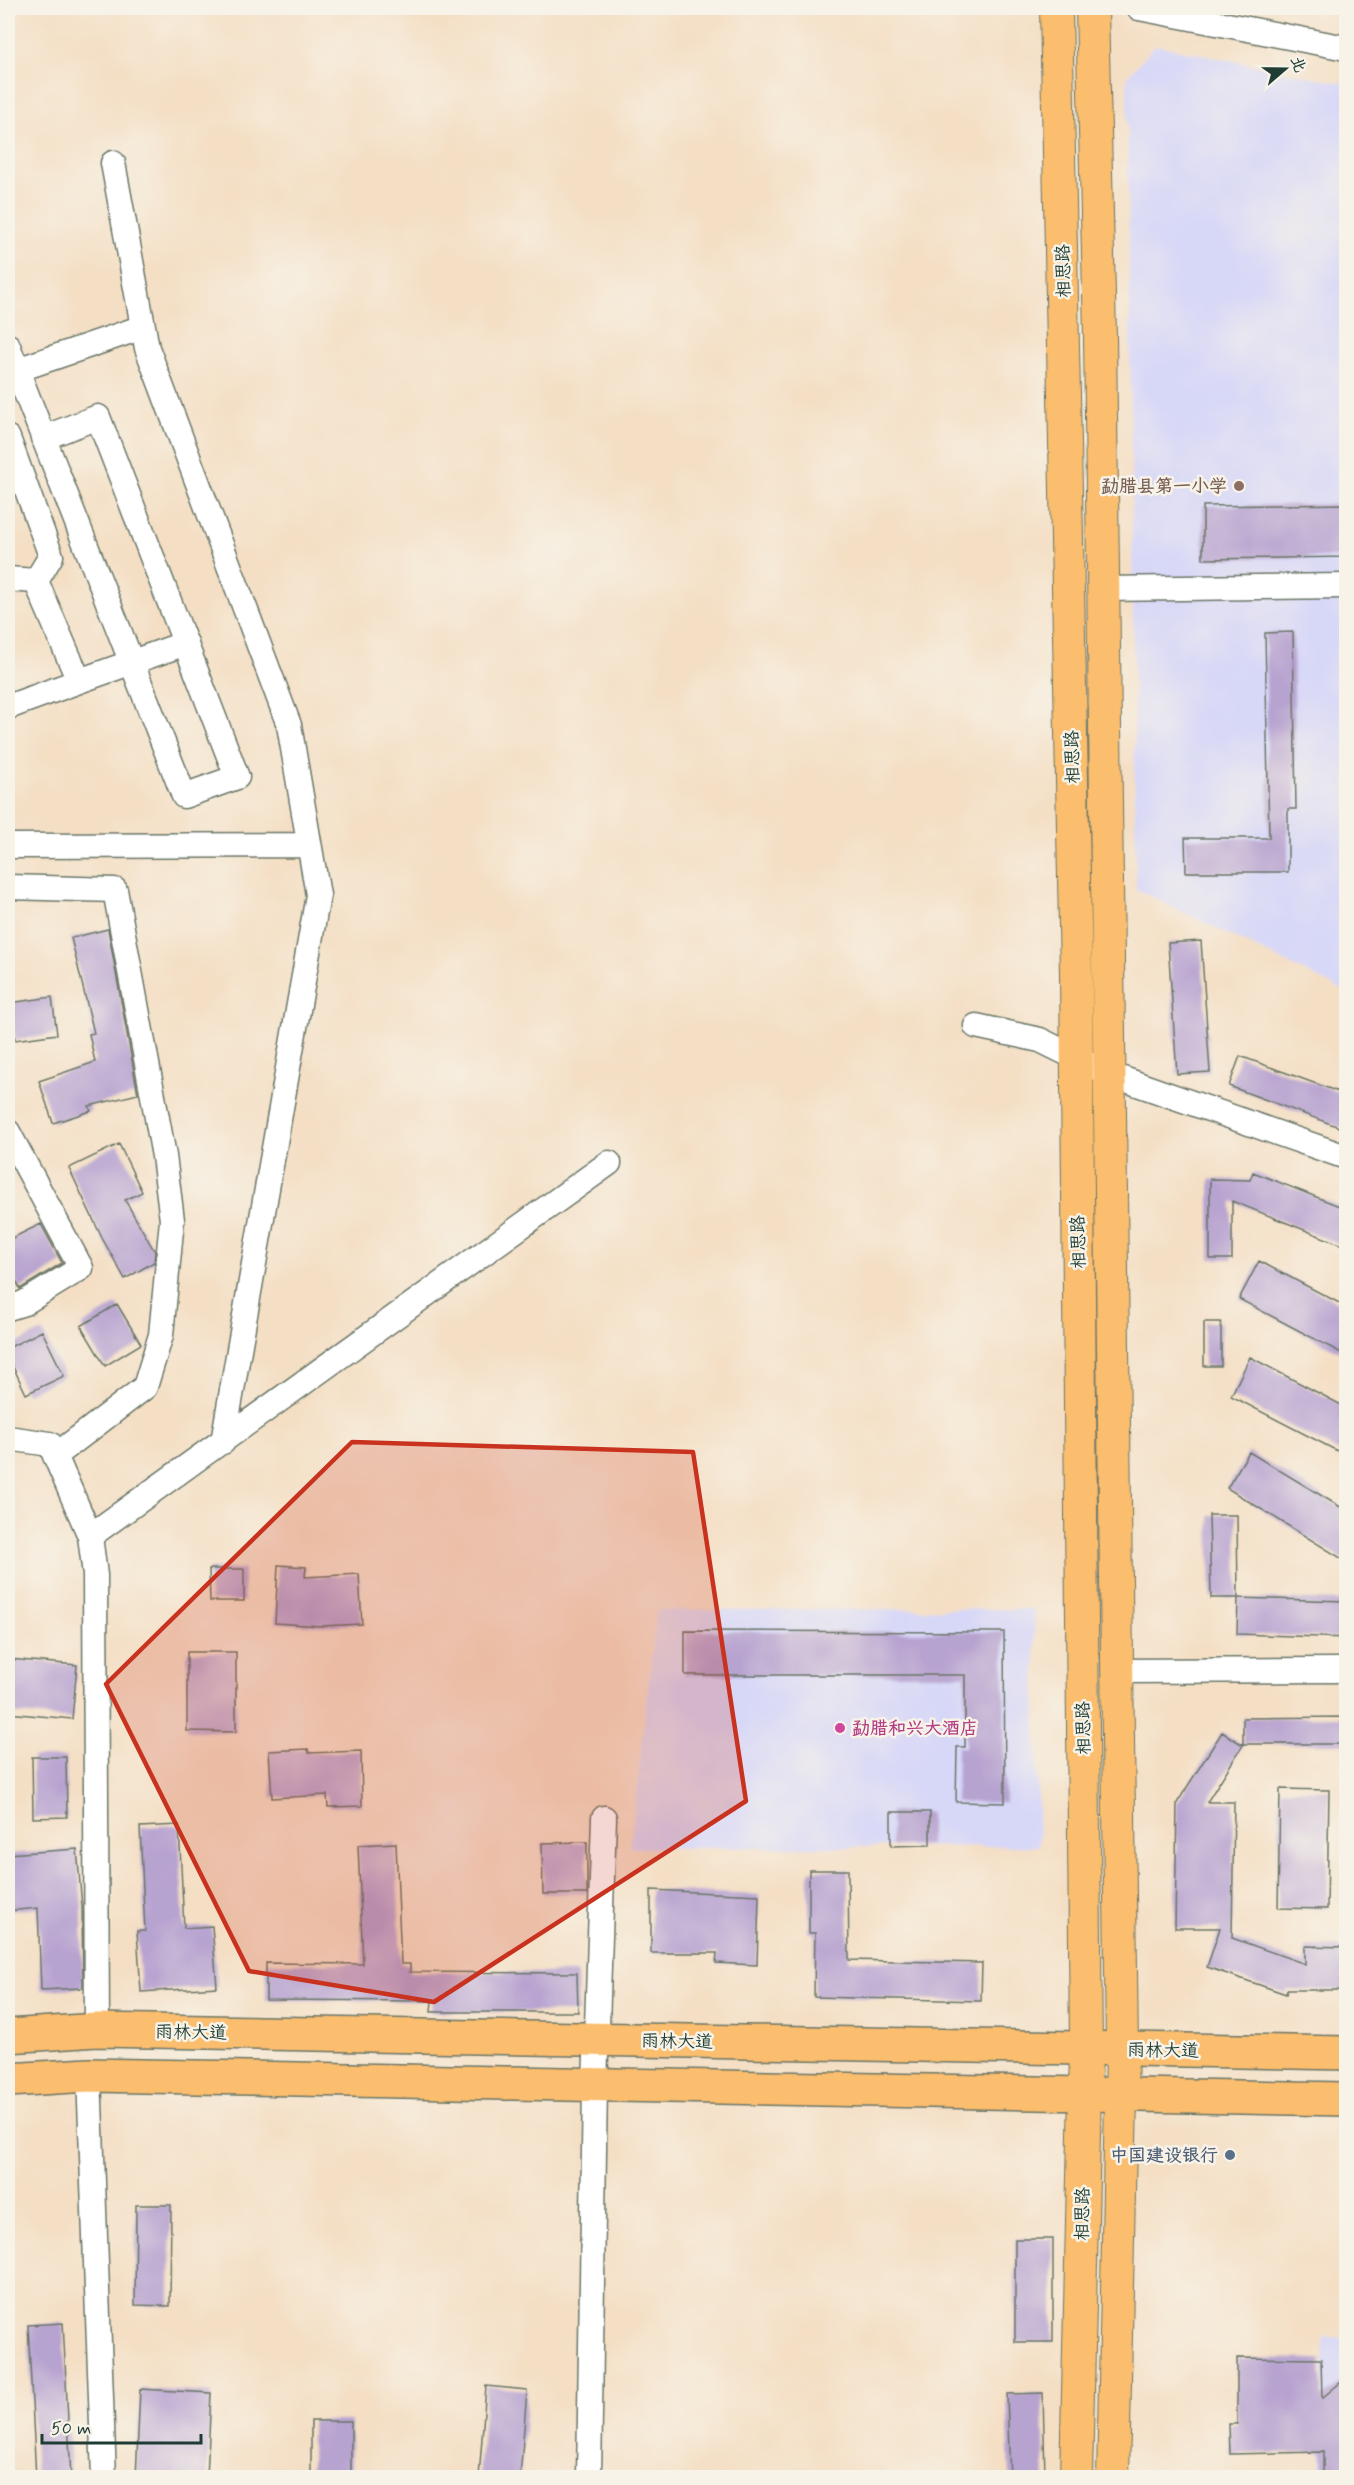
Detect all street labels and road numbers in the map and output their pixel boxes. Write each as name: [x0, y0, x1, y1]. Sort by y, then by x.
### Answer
street label: 相思路: [1052, 244, 1076, 298]
street label: 相思路: [1061, 730, 1085, 784]
street label: 相思路: [1067, 1215, 1091, 1269]
street label: 相思路: [1072, 1701, 1096, 1755]
street label: 雨林大道: [155, 2020, 227, 2046]
street label: 雨林大道: [641, 2029, 713, 2055]
street label: 雨林大道: [1127, 2038, 1199, 2064]
street label: 相思路: [1071, 2187, 1095, 2241]

